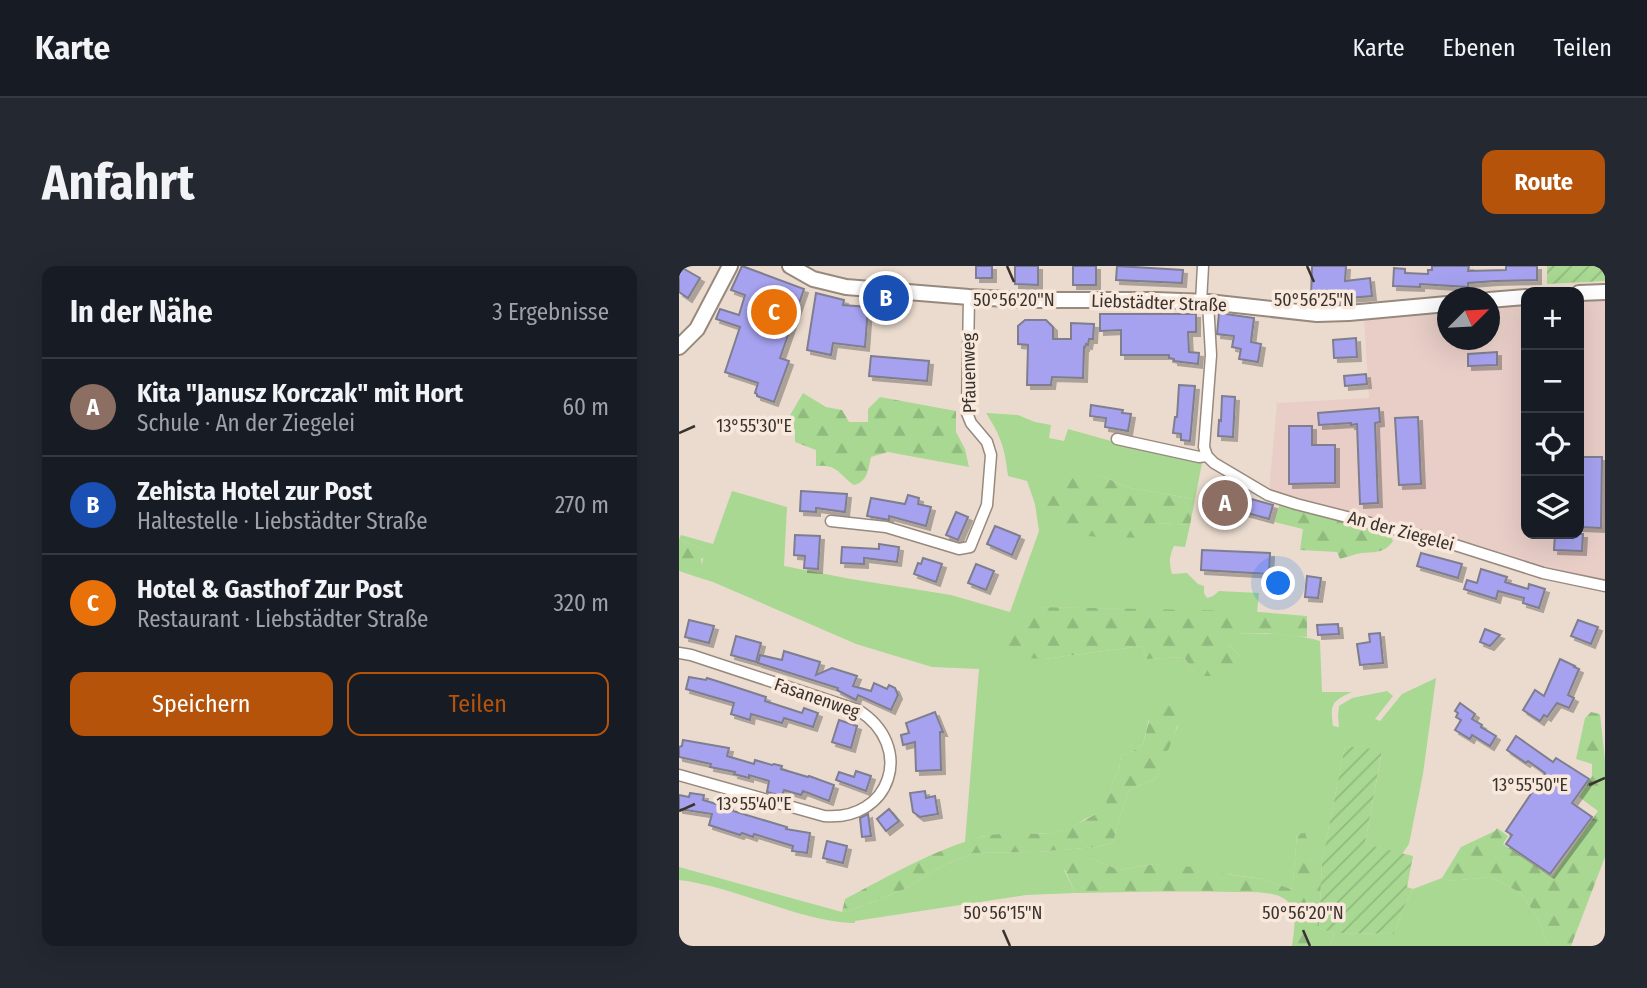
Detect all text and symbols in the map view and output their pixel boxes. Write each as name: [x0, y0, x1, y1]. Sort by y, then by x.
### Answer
text: Karte: [35, 28, 110, 68]
text: Karte: [1353, 34, 1405, 62]
text: Ebenen: [1443, 34, 1516, 62]
text: Teilen: [1554, 34, 1612, 62]
button: Route: [1482, 150, 1605, 214]
text: Anfahrt: [42, 153, 195, 212]
pin: B: [863, 272, 909, 324]
pin: C: [751, 286, 797, 338]
north arrow: [1437, 287, 1500, 350]
map controls: [1521, 287, 1584, 539]
button: +: [1521, 287, 1584, 350]
text: 50°56'20"N: [973, 289, 1055, 311]
text: 50°56'25"N: [1274, 289, 1354, 311]
street label: Liebstädter Straße: [1091, 290, 1227, 316]
text: In der Nähe: [70, 294, 213, 330]
text: 3 Ergebnisse: [492, 298, 609, 326]
street label: Pfauenweg: [957, 332, 981, 413]
button: −: [1521, 350, 1584, 413]
text: Kita "Janusz Korczak" mit Hort: [137, 378, 463, 409]
text: A: [87, 393, 99, 421]
text: 60 m: [563, 393, 609, 421]
text: Schule · An der Ziegelei: [137, 409, 355, 437]
button: locate: [1521, 413, 1584, 476]
text: 13°55'30"E: [716, 415, 792, 437]
text: Zehista Hotel zur Post: [137, 476, 372, 507]
button: layers: [1521, 476, 1584, 539]
pin: A: [1202, 477, 1248, 529]
text: B: [87, 491, 99, 519]
text: 270 m: [555, 491, 609, 519]
street label: An der Ziegelei: [1345, 506, 1457, 556]
text: Haltestelle · Liebstädter Straße: [137, 507, 428, 535]
your location: [1261, 566, 1295, 600]
text: Hotel & Gasthof Zur Post: [137, 574, 403, 605]
text: C: [87, 589, 99, 617]
text: 320 m: [554, 589, 609, 617]
text: Restaurant · Liebstädter Straße: [137, 605, 428, 633]
button: Speichern: [70, 672, 333, 736]
button: Teilen: [347, 672, 609, 736]
street label: Fasanenweg: [771, 673, 863, 723]
text: 13°55'50"E: [1492, 774, 1568, 796]
text: 13°55'40"E: [716, 793, 792, 815]
text: 50°56'15"N: [963, 902, 1043, 924]
text: 50°56'20"N: [1262, 902, 1344, 924]

